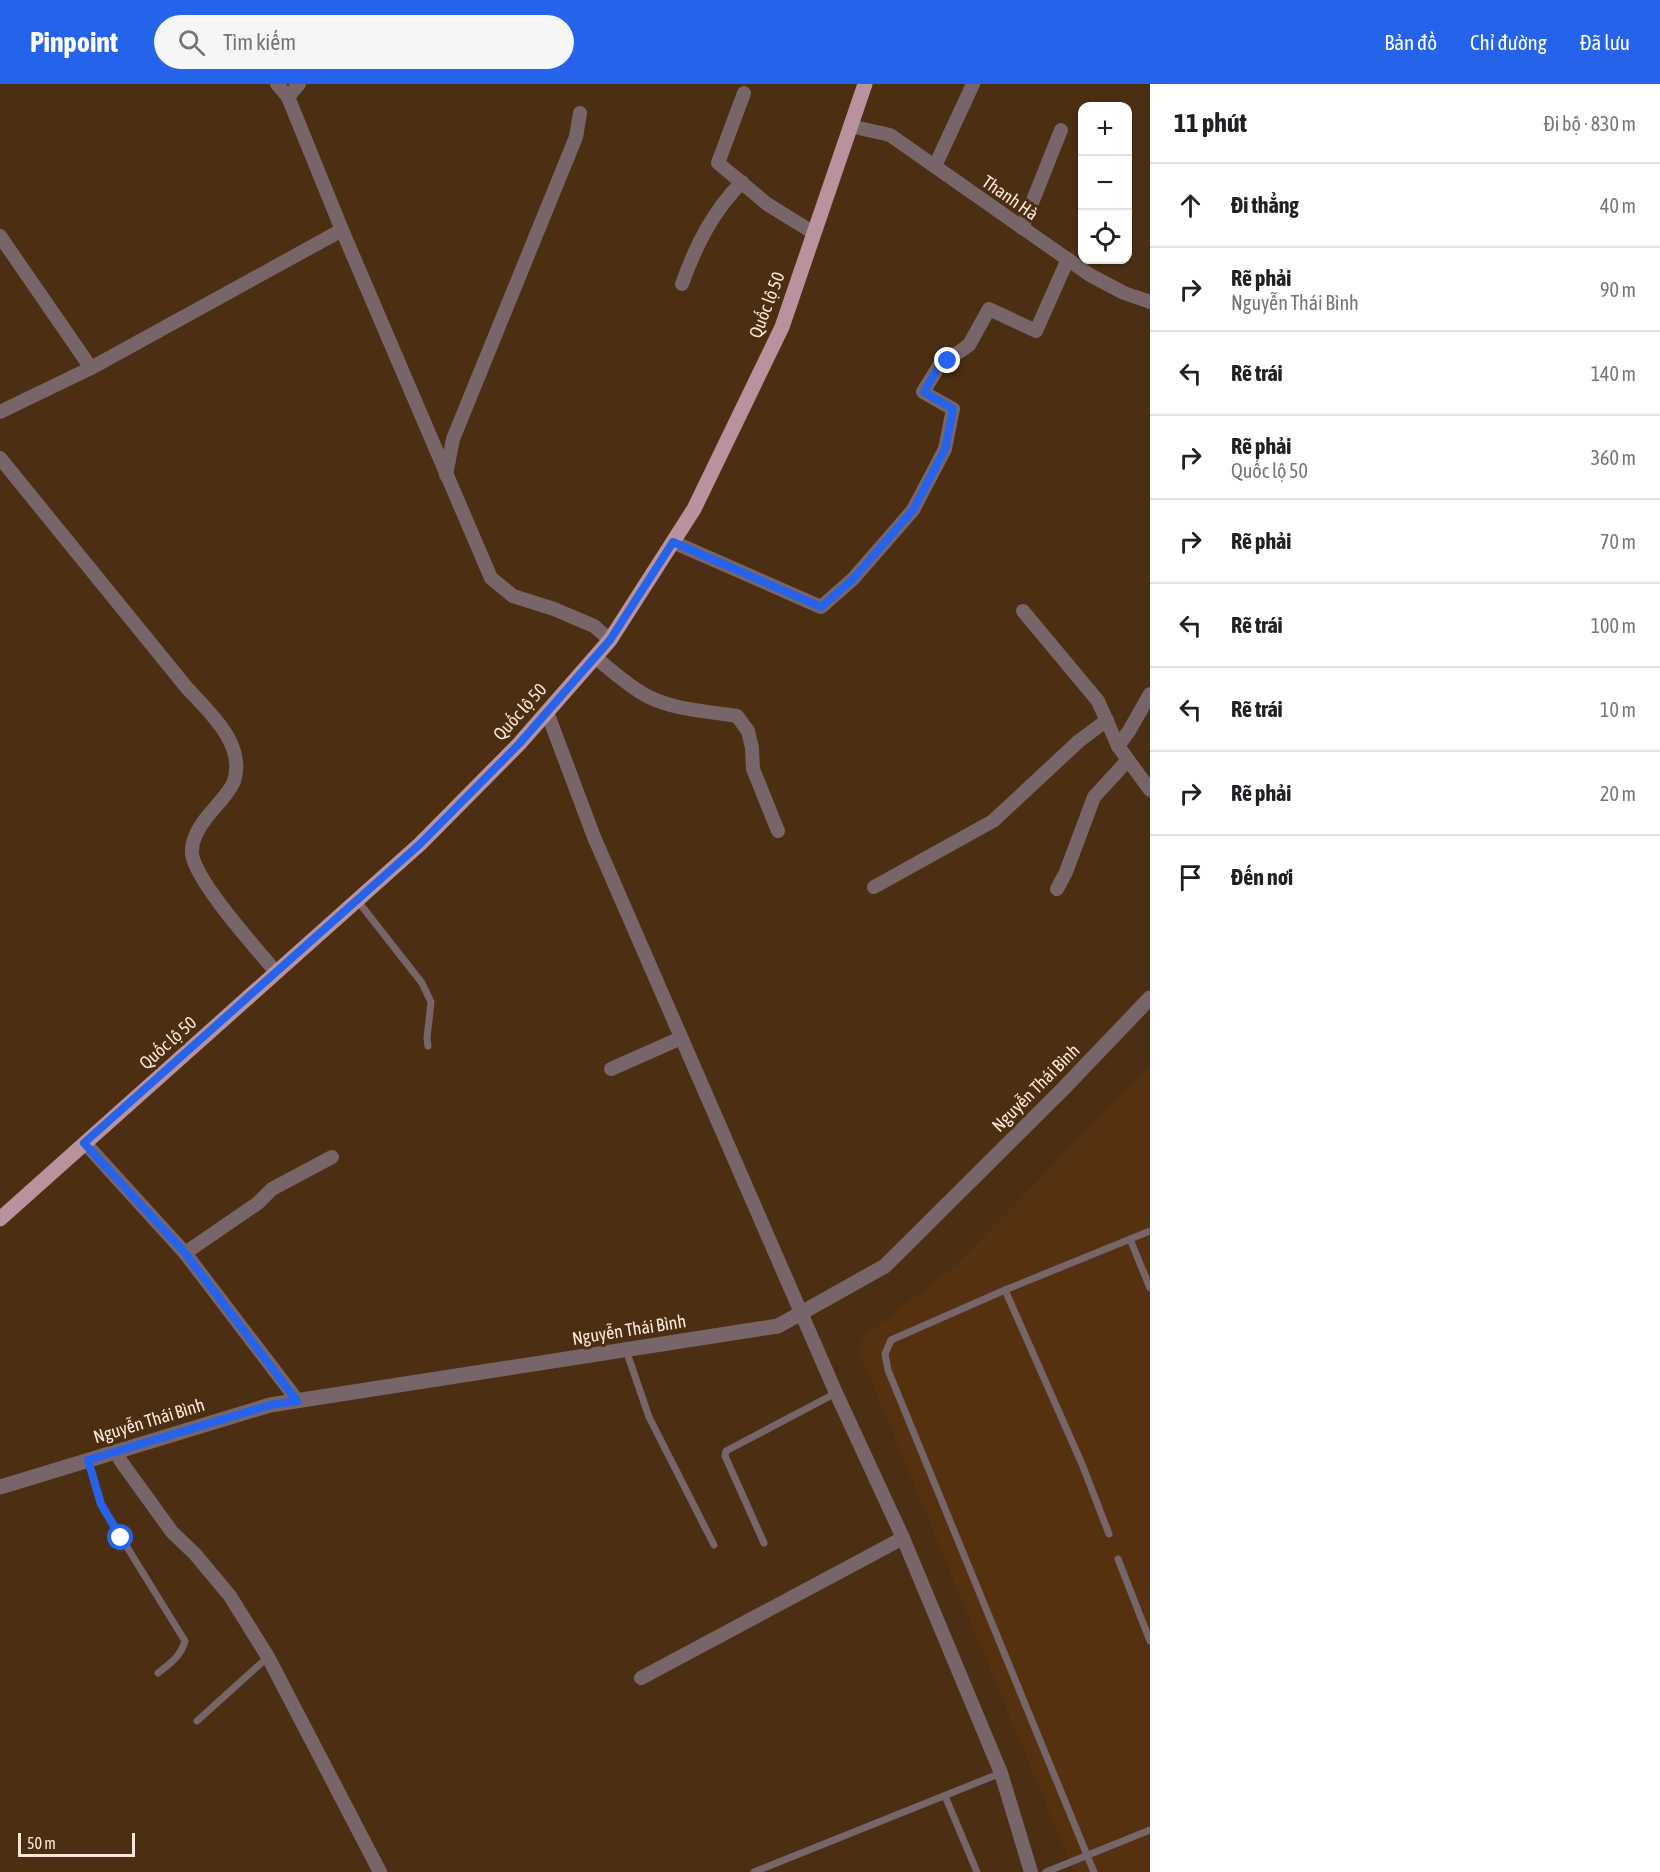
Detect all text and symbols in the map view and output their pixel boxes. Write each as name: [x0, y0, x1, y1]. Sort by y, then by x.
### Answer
search box: [154, 15, 574, 69]
text: Pinpoint: [30, 26, 118, 58]
icon: search: [175, 26, 208, 59]
text: Tìm kiếm: [223, 29, 296, 55]
text: Bản đồ: [1384, 30, 1437, 54]
text: Chỉ đường: [1470, 30, 1547, 54]
text: Đã lưu: [1580, 30, 1630, 54]
map controls: [1078, 102, 1132, 264]
button: +: [1078, 102, 1132, 156]
text: 11 phút: [1174, 108, 1247, 138]
text: Đi bộ · 830 m: [1543, 112, 1636, 135]
button: −: [1078, 156, 1132, 210]
street label: Thanh Hà: [978, 171, 1042, 224]
icon: ahead: [1174, 189, 1207, 222]
text: Đi thẳng: [1231, 192, 1299, 218]
text: 40 m: [1600, 194, 1636, 217]
button: locate: [1078, 210, 1132, 264]
text: Rẽ phải: [1231, 265, 1291, 291]
street label: Quốc lộ 50: [743, 268, 789, 341]
icon: right: [1174, 273, 1207, 306]
text: 90 m: [1600, 278, 1636, 301]
text: Nguyễn Thái Bình: [1231, 291, 1359, 314]
route end: [934, 347, 960, 373]
icon: left: [1174, 357, 1207, 390]
text: Rẽ trái: [1231, 360, 1283, 386]
text: 140 m: [1591, 362, 1636, 385]
text: Rẽ phải: [1231, 433, 1291, 459]
icon: right: [1174, 441, 1207, 474]
text: 360 m: [1591, 446, 1636, 469]
text: Quốc lộ 50: [1231, 459, 1308, 482]
icon: right: [1174, 525, 1207, 558]
text: Rẽ phải: [1231, 528, 1291, 554]
text: 70 m: [1600, 530, 1636, 553]
icon: left: [1174, 609, 1207, 642]
text: Rẽ trái: [1231, 612, 1283, 638]
text: 100 m: [1591, 614, 1636, 637]
street label: Quốc lộ 50: [488, 678, 551, 744]
icon: left: [1174, 693, 1207, 726]
text: Rẽ trái: [1231, 696, 1283, 722]
text: 10 m: [1600, 698, 1636, 721]
icon: right: [1174, 777, 1207, 810]
text: Rẽ phải: [1231, 780, 1291, 806]
text: 20 m: [1600, 782, 1636, 805]
icon: arrive: [1174, 861, 1207, 894]
text: Đến nơi: [1231, 864, 1293, 890]
street label: Quốc lộ 50: [134, 1011, 200, 1074]
street label: Nguyễn Thái Bình: [988, 1040, 1084, 1136]
street label: Nguyễn Thái Bình: [570, 1310, 687, 1349]
street label: Nguyễn Thái Bình: [91, 1394, 207, 1447]
route start: [107, 1524, 133, 1550]
scale bar: [18, 1830, 135, 1858]
text: 50 m: [27, 1834, 56, 1852]

